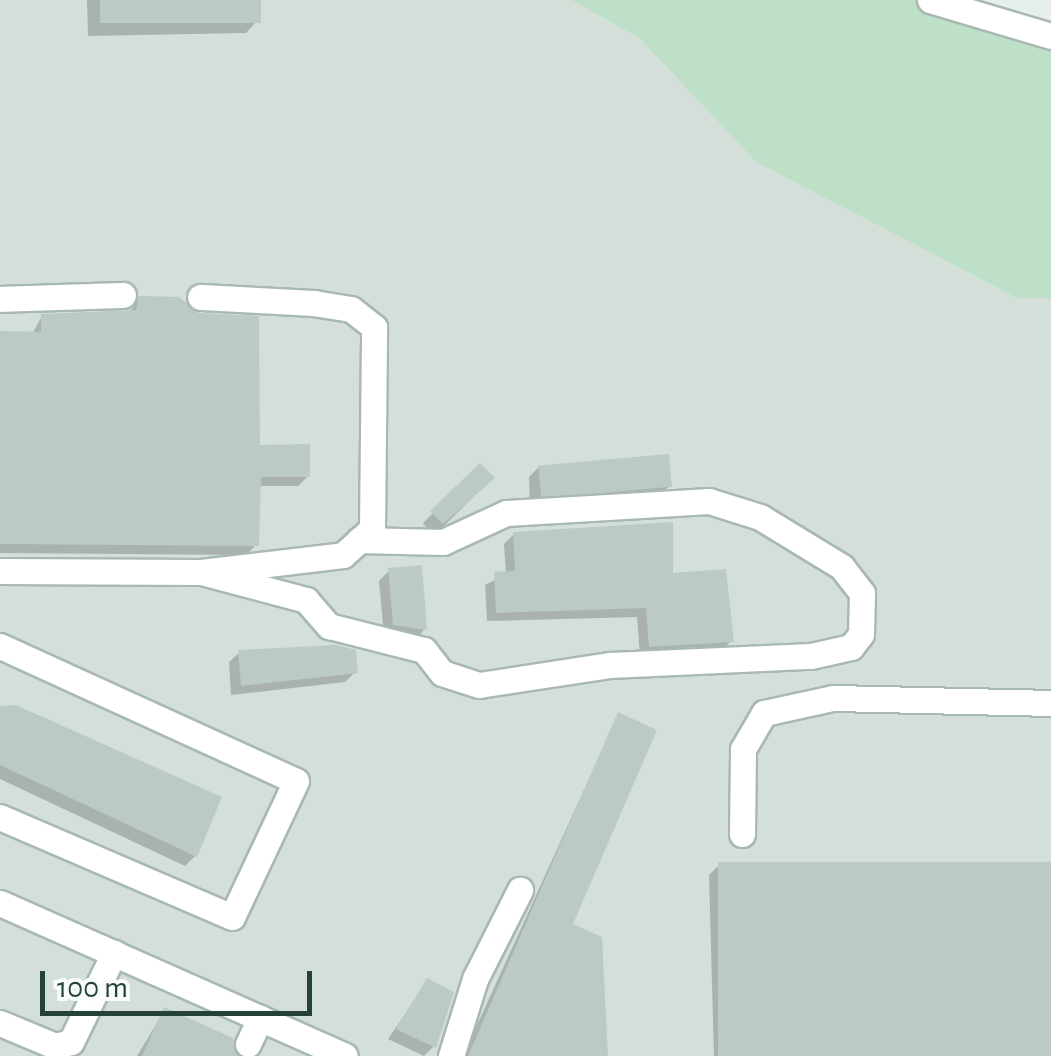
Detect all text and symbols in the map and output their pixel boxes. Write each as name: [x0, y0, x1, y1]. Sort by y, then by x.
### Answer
scale bar: [45, 951, 318, 1013]
text: 100 m: [57, 973, 128, 1003]

